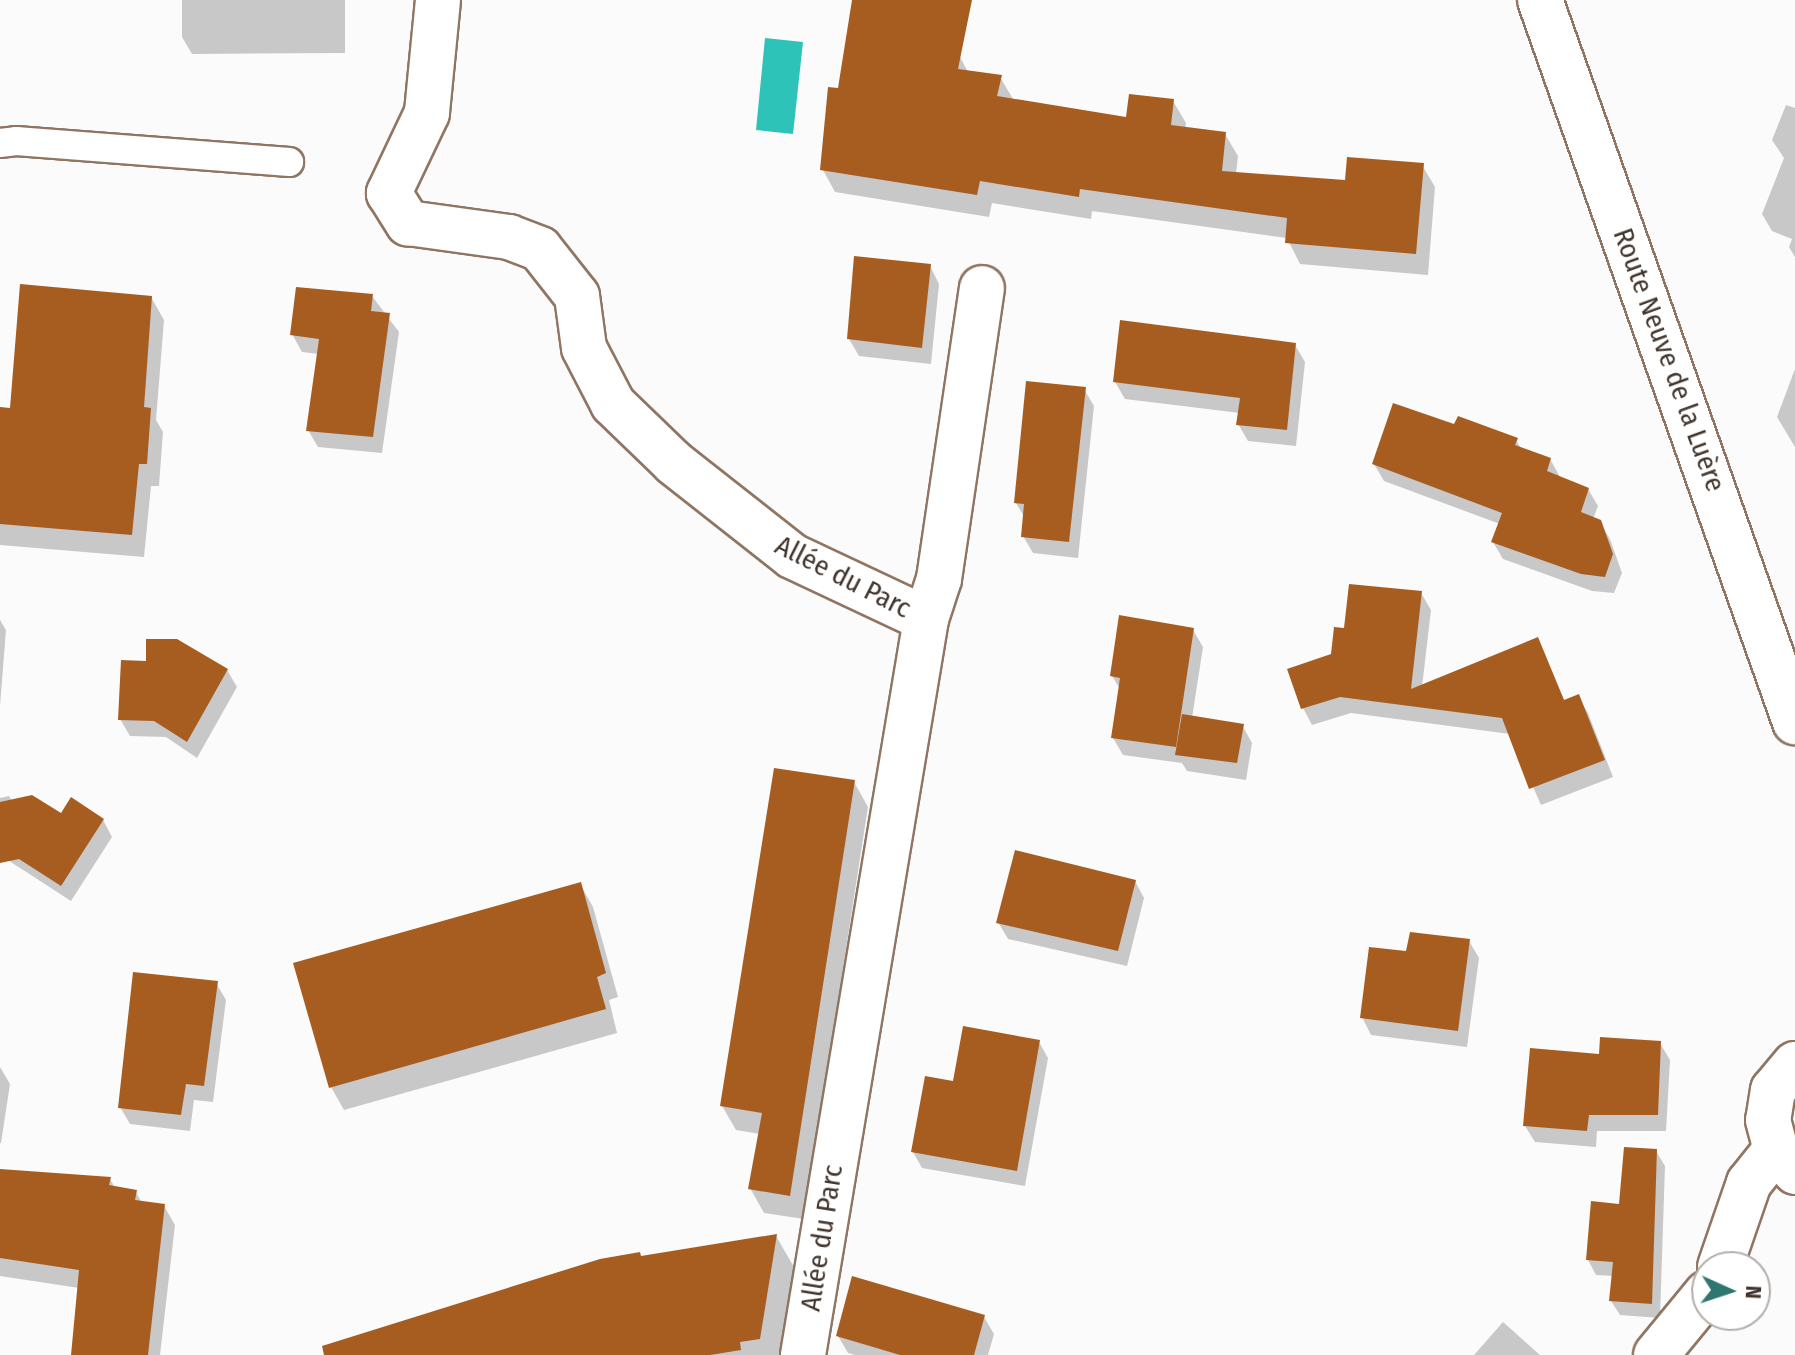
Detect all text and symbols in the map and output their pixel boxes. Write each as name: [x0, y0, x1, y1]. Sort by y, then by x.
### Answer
street label: Route Neuve de la Luère: [1606, 224, 1732, 496]
street label: Allée du Parc: [770, 528, 916, 626]
street label: Allée du Parc: [794, 1162, 850, 1314]
north arrow: [1691, 1251, 1771, 1331]
text: N: [1740, 1285, 1767, 1299]

